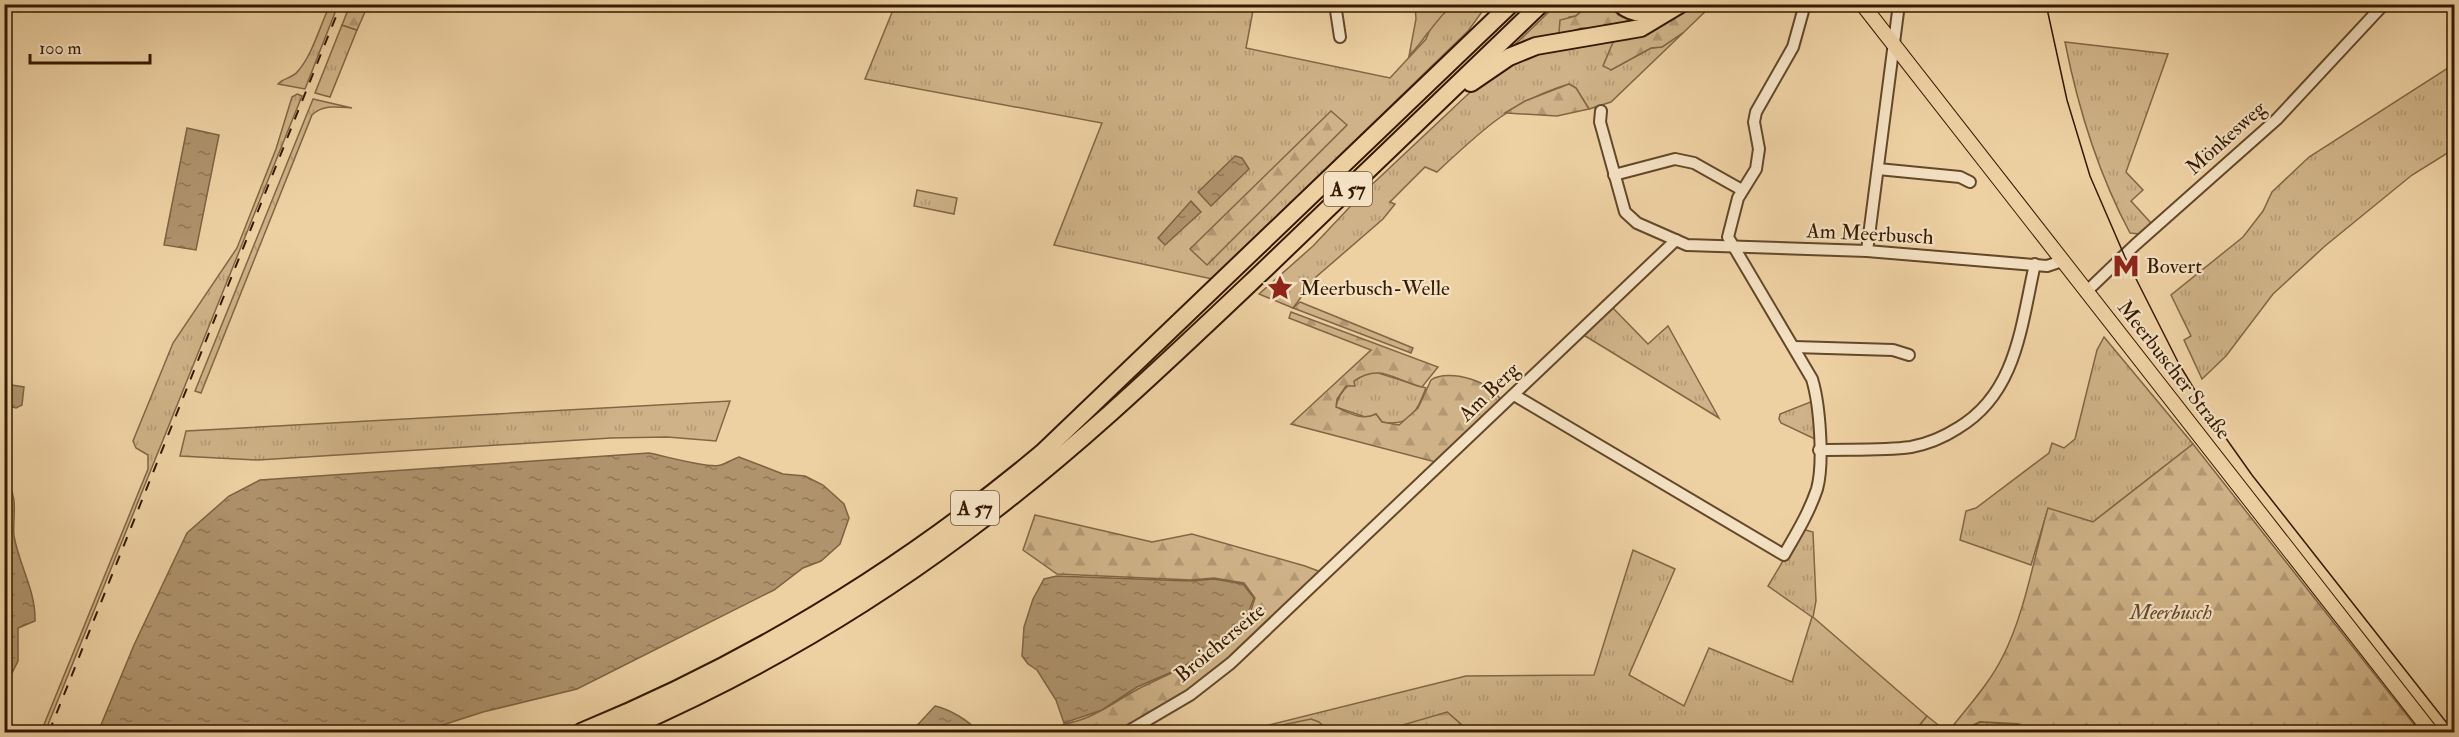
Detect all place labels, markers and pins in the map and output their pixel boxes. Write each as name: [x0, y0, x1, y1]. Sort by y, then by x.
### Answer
metro station icon: Bovert: [2111, 251, 2141, 281]
place label: Bovert: [2146, 253, 2202, 280]
place icon: Meerbusch-Welle: [1265, 273, 1295, 303]
place label: Meerbusch-Welle: [1300, 275, 1450, 302]

